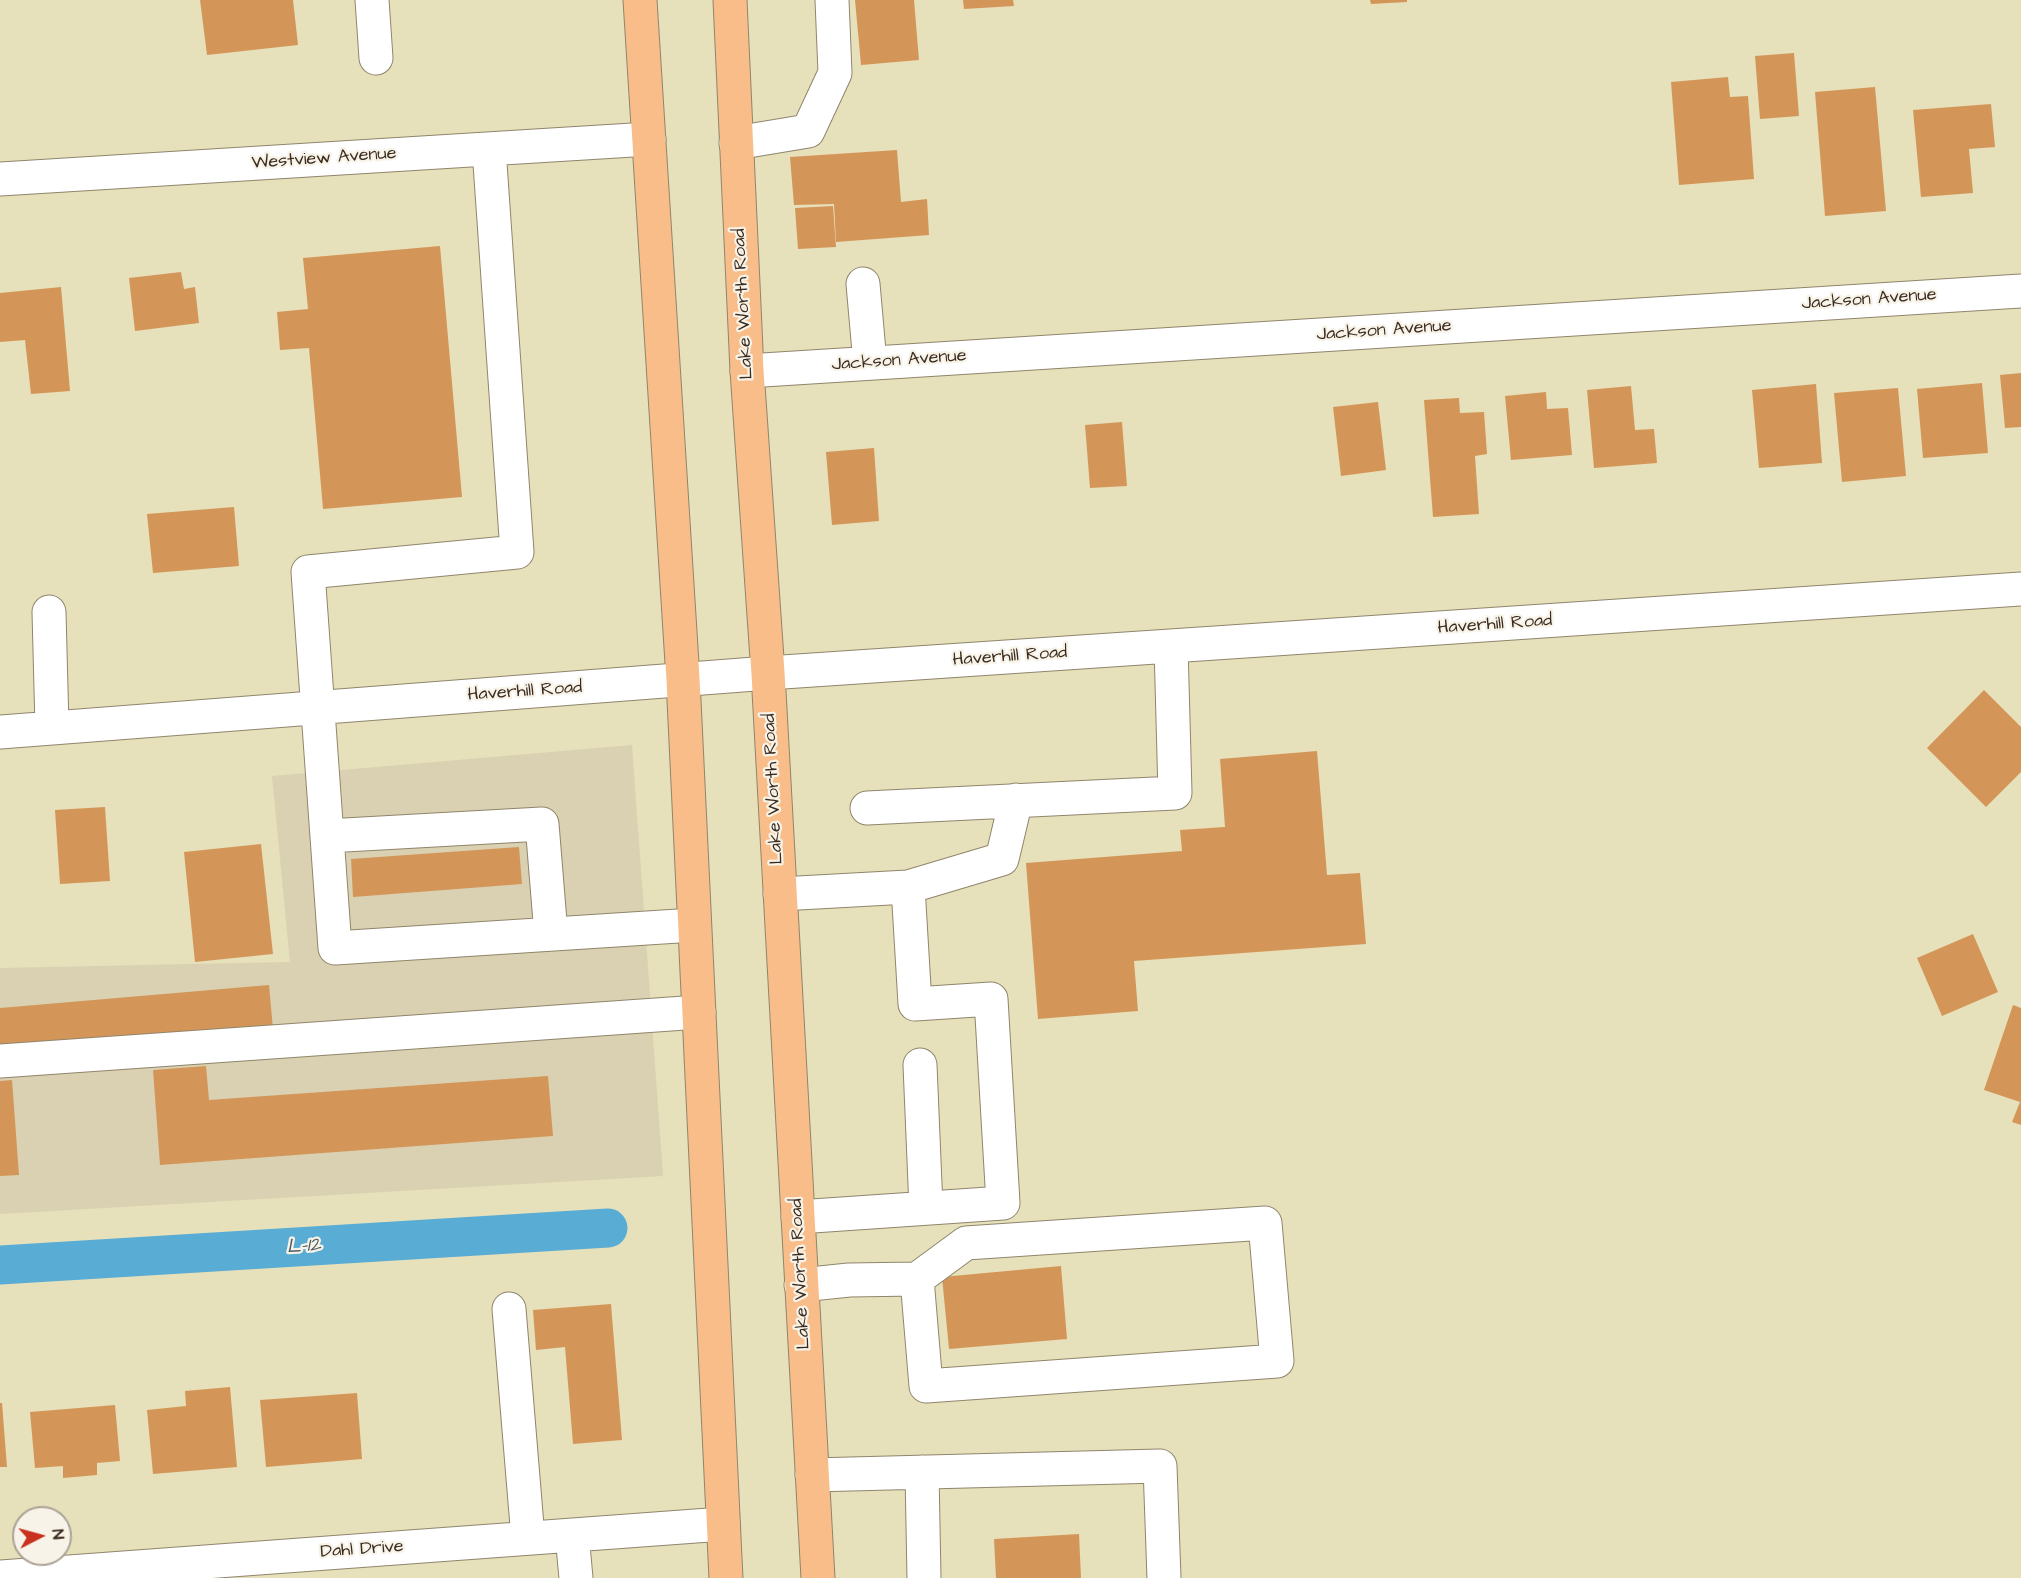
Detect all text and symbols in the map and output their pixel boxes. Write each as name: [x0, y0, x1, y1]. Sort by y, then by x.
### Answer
street label: Westview Avenue: [251, 143, 397, 175]
street label: Lake Worth Road: [729, 228, 759, 380]
street label: Jackson Avenue: [1801, 285, 1937, 315]
street label: Jackson Avenue: [1316, 316, 1452, 346]
street label: Jackson Avenue: [831, 346, 967, 376]
street label: Haverhill Road: [1437, 610, 1553, 640]
street label: Haverhill Road: [952, 642, 1068, 672]
street label: Haverhill Road: [467, 677, 583, 707]
street label: Lake Worth Road: [759, 713, 789, 865]
street label: Lake Worth Road: [786, 1198, 816, 1350]
water label: L-12: [286, 1234, 322, 1260]
north arrow: [12, 1506, 72, 1566]
text: N: [46, 1528, 69, 1540]
street label: Dahl Drive: [320, 1536, 404, 1564]

